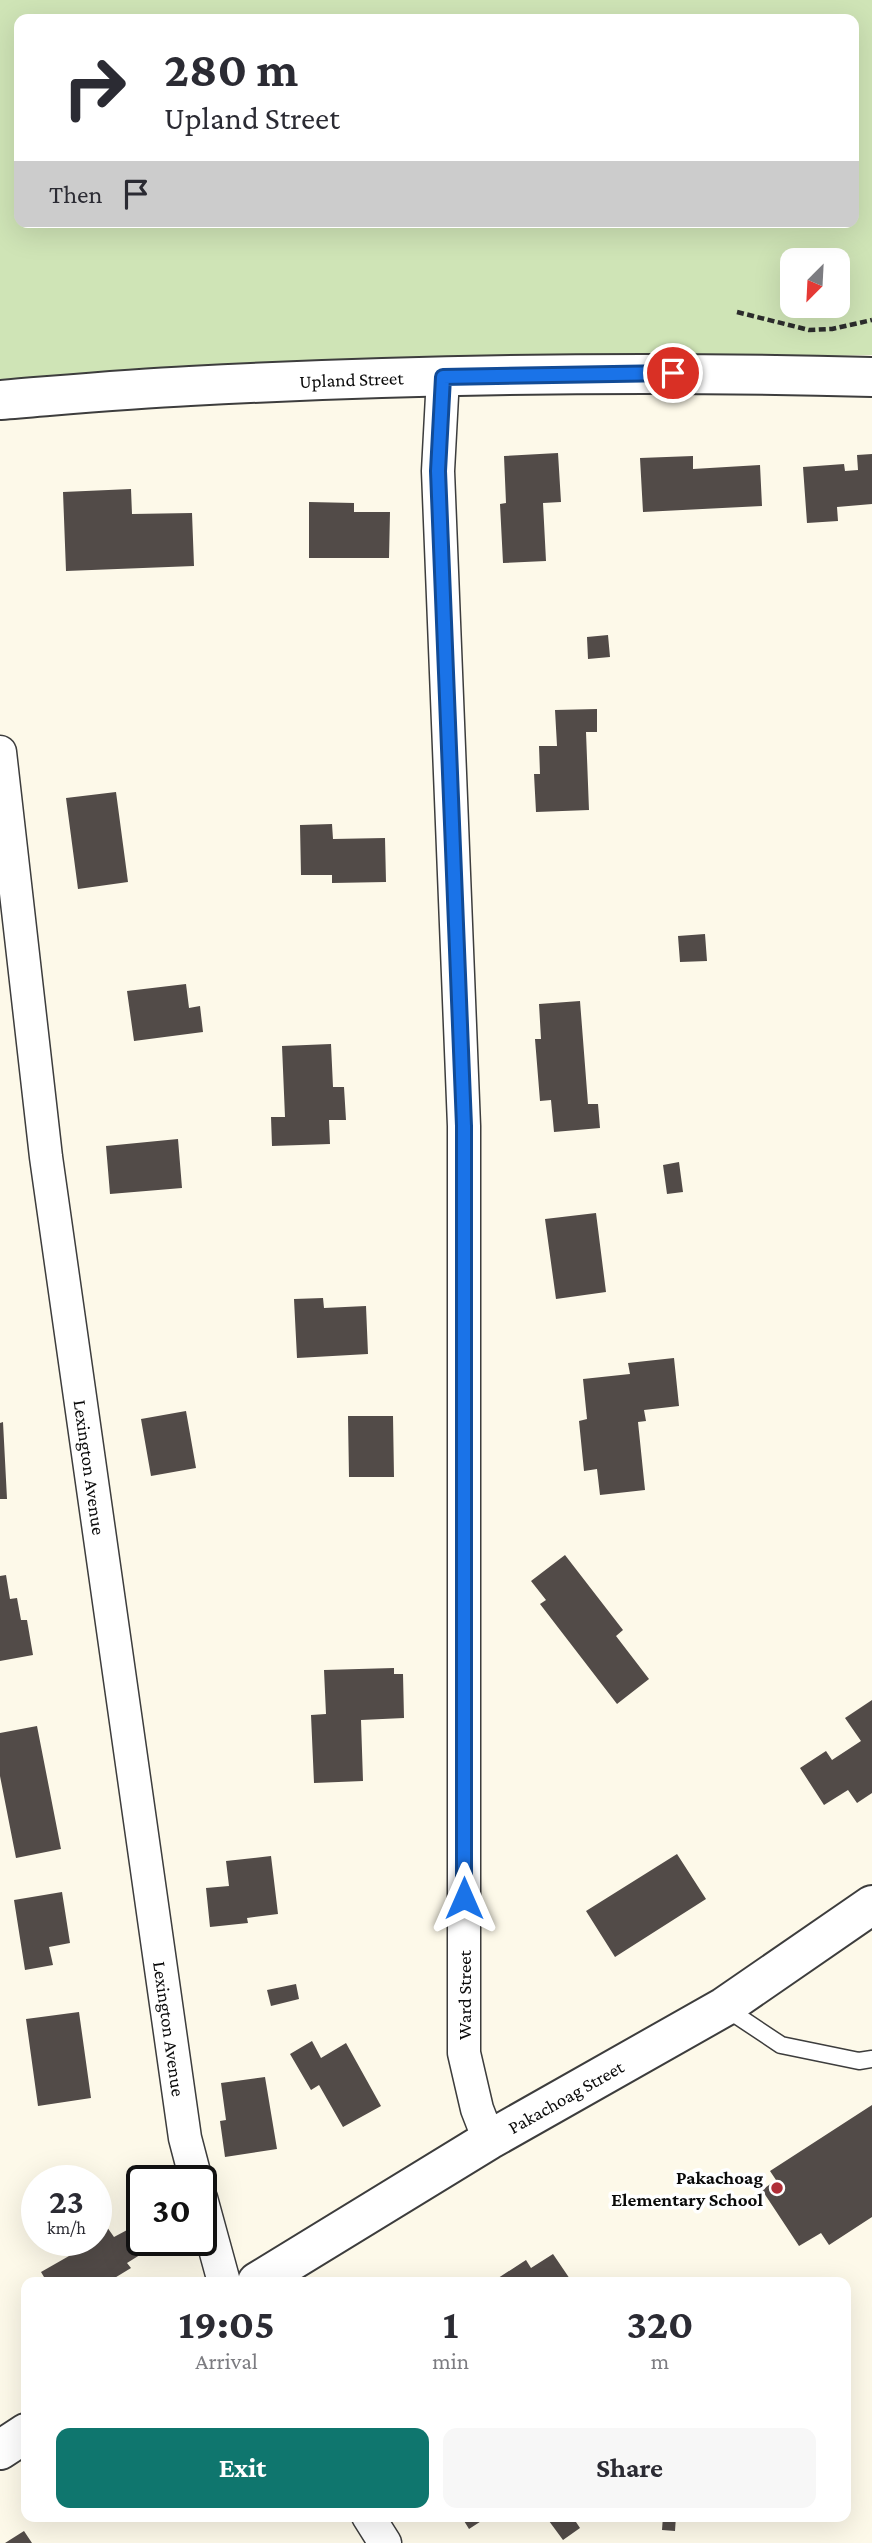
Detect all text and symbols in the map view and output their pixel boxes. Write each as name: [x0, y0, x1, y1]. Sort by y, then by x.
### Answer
icon: right: [49, 42, 140, 133]
text: 280 m: [164, 42, 298, 97]
text: Upland Street: [164, 100, 340, 136]
icon: arrive: [117, 175, 155, 213]
text: Then: [49, 180, 103, 209]
north arrow: [780, 248, 850, 318]
map controls: [780, 248, 850, 318]
pin: [643, 343, 703, 403]
icon: arrive: [654, 354, 692, 392]
street label: Upland Street: [299, 367, 405, 392]
street label: Lexington Avenue: [70, 1398, 109, 1536]
position arrow: [427, 1861, 501, 1935]
street label: Ward Street: [454, 1949, 475, 2040]
street label: Lexington Avenue: [149, 1960, 189, 2098]
street label: Pakachoag Street: [504, 2056, 628, 2138]
speed limit sign: 30: [126, 2165, 217, 2256]
place label: Pakachoag Elementary School: [611, 2167, 763, 2210]
marker: Pakachoag Elementary School: [769, 2180, 785, 2196]
text: 23: [49, 2182, 84, 2221]
text: km/h: [47, 2218, 86, 2238]
text: 19:05: [178, 2300, 275, 2347]
text: 1: [443, 2300, 459, 2347]
text: 320: [627, 2300, 694, 2347]
text: Arrival: [195, 2348, 258, 2374]
text: min: [432, 2348, 469, 2374]
text: m: [651, 2348, 669, 2374]
button: Exit: [56, 2428, 429, 2508]
button: Share: [443, 2428, 816, 2508]

